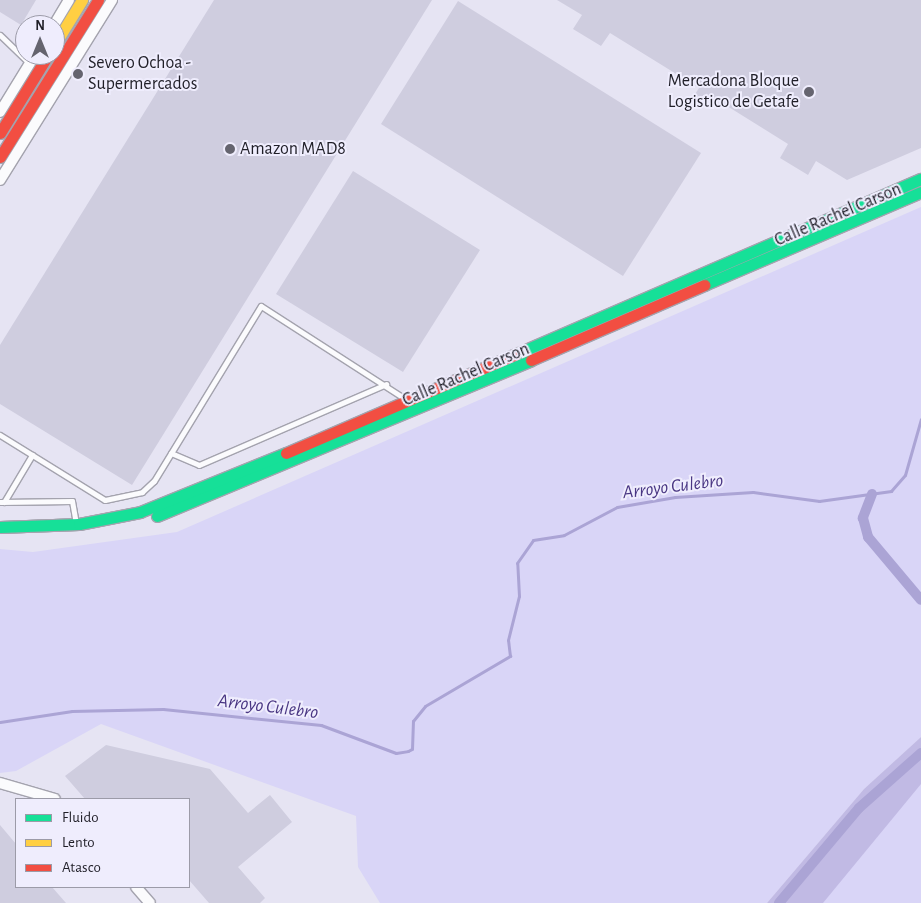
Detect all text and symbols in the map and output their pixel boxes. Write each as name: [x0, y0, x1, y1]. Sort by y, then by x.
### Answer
north arrow: [15, 15, 65, 65]
text: N: [35, 19, 45, 33]
place label: Severo Ochoa - Supermercados: [88, 53, 197, 96]
marker: Severo Ochoa - Supermercados: [72, 68, 84, 80]
place label: Mercadona Bloque Logistico de Getafe: [668, 71, 799, 114]
marker: Mercadona Bloque Logistico de Getafe: [803, 86, 815, 98]
place label: Amazon MAD8: [240, 138, 346, 160]
marker: Amazon MAD8: [224, 143, 236, 155]
street label: Calle Rachel Carson: [771, 179, 905, 251]
street label: Calle Rachel Carson: [399, 339, 533, 411]
water label: Arroyo Culebro: [622, 470, 724, 504]
water label: Arroyo Culebro: [217, 690, 319, 724]
legend: [15, 798, 190, 888]
text: Fluido: [62, 810, 99, 825]
text: Lento: [62, 835, 95, 850]
text: Atasco: [62, 860, 101, 875]

